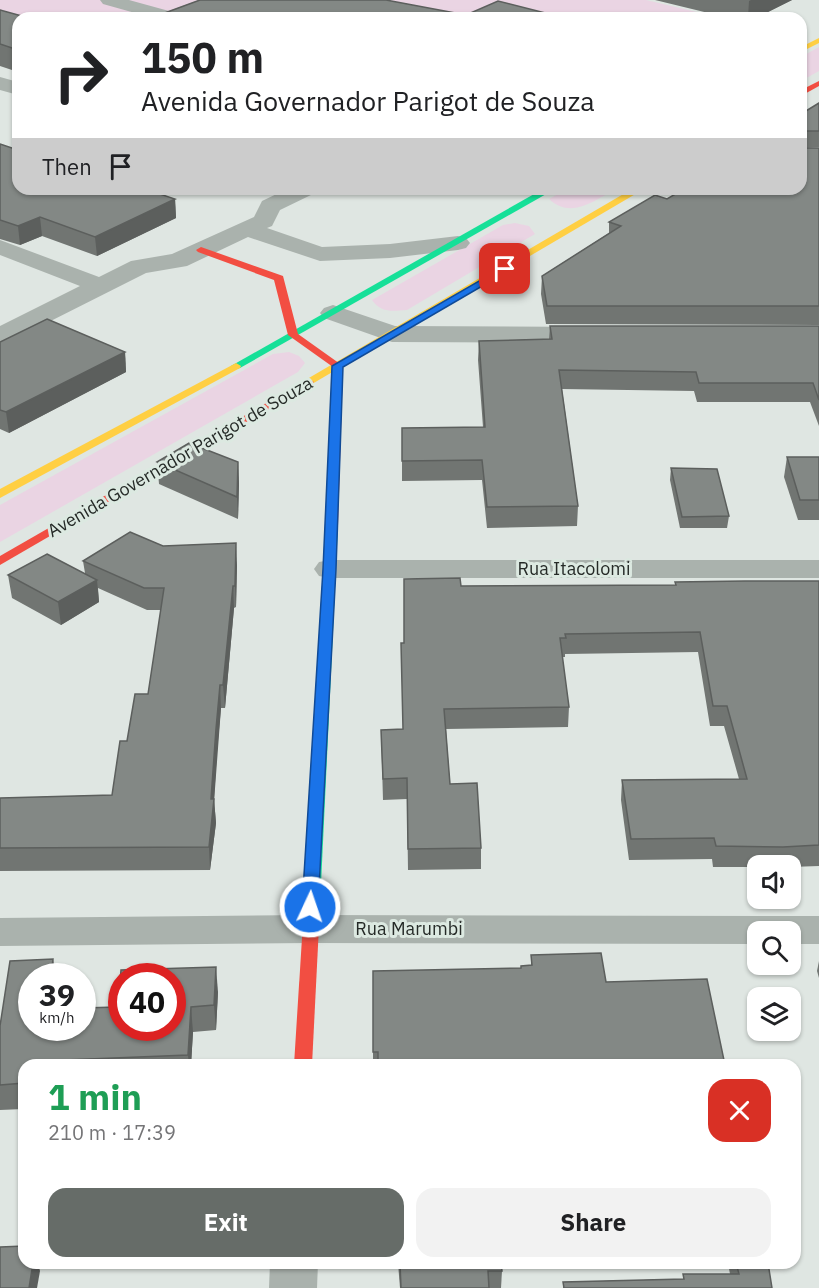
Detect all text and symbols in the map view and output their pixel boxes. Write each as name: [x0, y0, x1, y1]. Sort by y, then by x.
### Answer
text: 150 m: [141, 30, 264, 85]
icon: right: [42, 36, 120, 114]
text: Avenida Governador Parigot de Souza: [141, 83, 595, 118]
icon: arrive: [104, 150, 137, 183]
text: Then: [42, 152, 92, 181]
pin: [479, 243, 530, 294]
icon: arrive: [488, 252, 521, 285]
street label: Avenida Governador Parigot de Souza: [43, 371, 317, 542]
street label: Rua Itacolomi: [518, 557, 630, 580]
map controls: [747, 855, 801, 1041]
button: sound: [747, 855, 801, 909]
position arrow: [278, 875, 342, 939]
street label: Rua Marumbi: [355, 917, 463, 940]
button: search: [747, 921, 801, 975]
speed limit sign: 40: [108, 963, 186, 1041]
text: 39: [39, 975, 75, 1014]
button: layers: [747, 987, 801, 1041]
text: km/h: [39, 1008, 75, 1027]
text: 1 min: [48, 1073, 142, 1120]
button: close: [708, 1079, 771, 1142]
text: 210 m · 17:39: [48, 1119, 176, 1146]
button: Exit: [48, 1188, 404, 1257]
button: Share: [416, 1188, 771, 1257]

